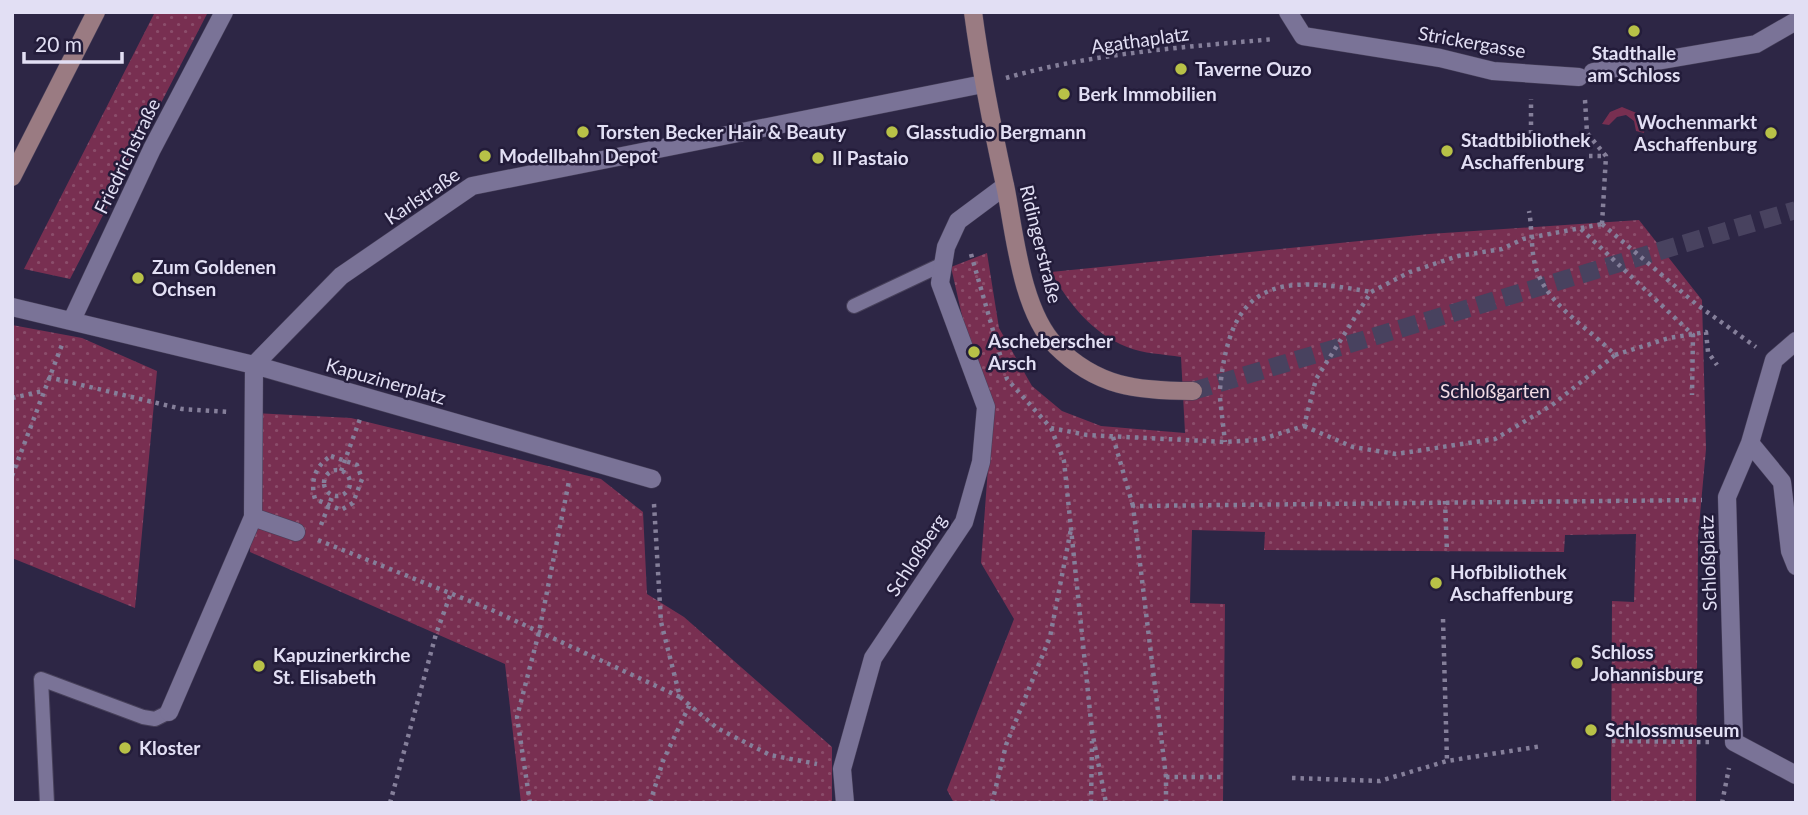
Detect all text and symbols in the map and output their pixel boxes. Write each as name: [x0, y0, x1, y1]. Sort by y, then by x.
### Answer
scale bar: [24, 21, 122, 65]
street label: Agathaplatz: [1089, 21, 1190, 58]
street label: Strickergasse: [1416, 21, 1528, 62]
marker: Stadthalle am Schloss: [1626, 23, 1642, 39]
text: 20 m: [35, 31, 82, 56]
place label: Stadthalle am Schloss: [1588, 41, 1680, 86]
place label: Taverne Ouzo: [1195, 57, 1312, 80]
marker: Taverne Ouzo: [1173, 61, 1189, 77]
place label: Berk Immobilien: [1078, 82, 1217, 105]
marker: Berk Immobilien: [1056, 86, 1072, 102]
street label: Friedrichstraße: [89, 94, 164, 217]
place label: Wochenmarkt Aschaffenburg: [1633, 110, 1757, 155]
place label: Torsten Becker Hair & Beauty: [597, 120, 847, 143]
place label: Glasstudio Bergmann: [906, 120, 1086, 143]
marker: Torsten Becker Hair & Beauty: [575, 124, 591, 140]
marker: Glasstudio Bergmann: [884, 124, 900, 140]
marker: Wochenmarkt Aschaffenburg: [1763, 125, 1779, 141]
place label: Stadtbibliothek Aschaffenburg: [1460, 128, 1591, 173]
marker: Stadtbibliothek Aschaffenburg: [1439, 143, 1455, 159]
place label: Modellbahn Depot: [499, 144, 657, 167]
place label: Il Pastaio: [832, 146, 909, 169]
marker: Modellbahn Depot: [477, 148, 493, 164]
marker: Il Pastaio: [810, 150, 826, 166]
street label: Karlstraße: [380, 162, 464, 229]
street label: Ridingerstraße: [1016, 182, 1067, 305]
place label: Zum Goldenen Ochsen: [152, 255, 276, 300]
marker: Zum Goldenen Ochsen: [130, 270, 146, 286]
place label: Ascheberscher Arsch: [987, 329, 1114, 374]
marker: Ascheberscher Arsch: [966, 344, 982, 360]
street label: Kapuzinerplatz: [323, 352, 449, 409]
park label: Schloßgarten: [1440, 379, 1550, 402]
street label: Schloßberg: [880, 509, 951, 600]
street label: Schloßplatz: [1694, 515, 1721, 611]
place label: Hofbibliothek Aschaffenburg: [1449, 560, 1573, 605]
marker: Hofbibliothek Aschaffenburg: [1428, 575, 1444, 591]
place label: Schloss Johannisburg: [1591, 640, 1703, 685]
place label: Kapuzinerkirche St. Elisabeth: [273, 643, 410, 688]
marker: Schloss Johannisburg: [1569, 655, 1585, 671]
marker: Kapuzinerkirche St. Elisabeth: [251, 658, 267, 674]
place label: Schlossmuseum: [1605, 718, 1739, 741]
marker: Schlossmuseum: [1583, 722, 1599, 738]
place label: Kloster: [139, 736, 201, 759]
marker: Kloster: [117, 740, 133, 756]

